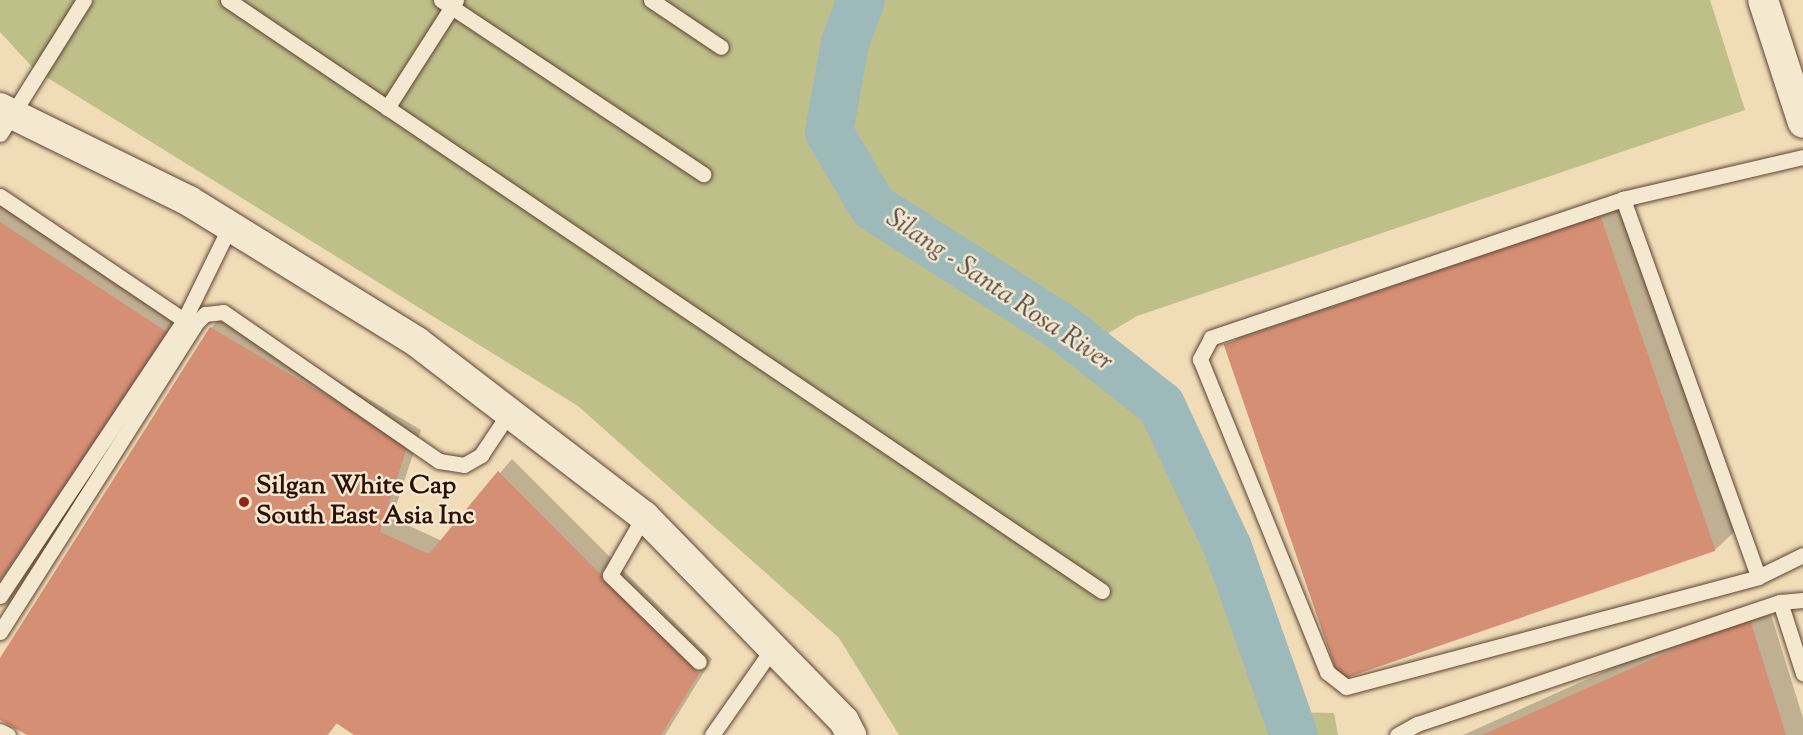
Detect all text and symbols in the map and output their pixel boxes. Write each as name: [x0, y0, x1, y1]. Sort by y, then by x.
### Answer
water label: Silang - Santa Rosa River: [879, 203, 1119, 379]
place label: Silgan White Cap South East Asia Inc: [256, 471, 474, 532]
marker: Silgan White Cap South East Asia Inc: [237, 495, 251, 509]

